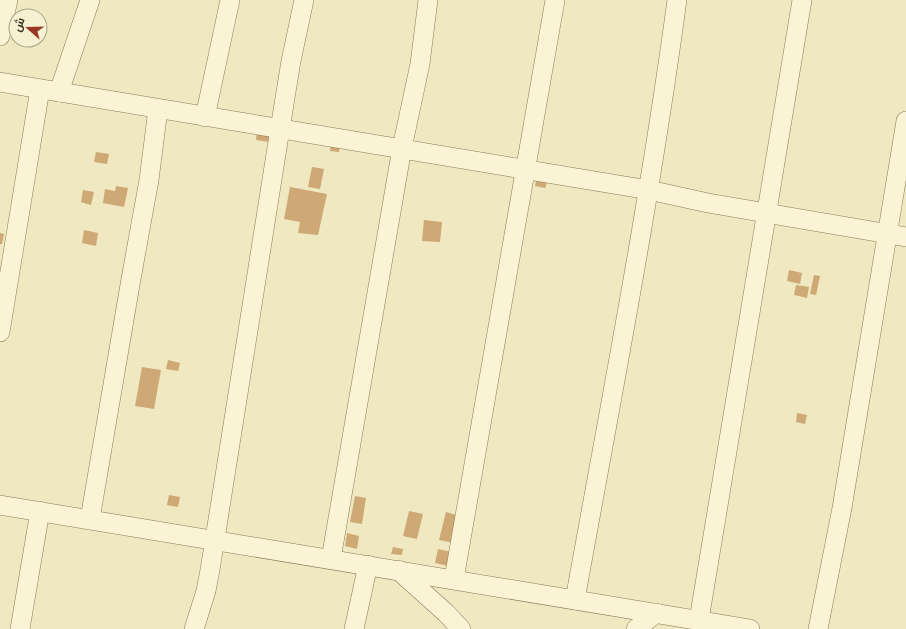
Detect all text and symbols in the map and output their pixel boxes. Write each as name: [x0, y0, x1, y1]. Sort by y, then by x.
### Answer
north arrow: [8, 8, 48, 48]
text: ش: [10, 16, 28, 34]

